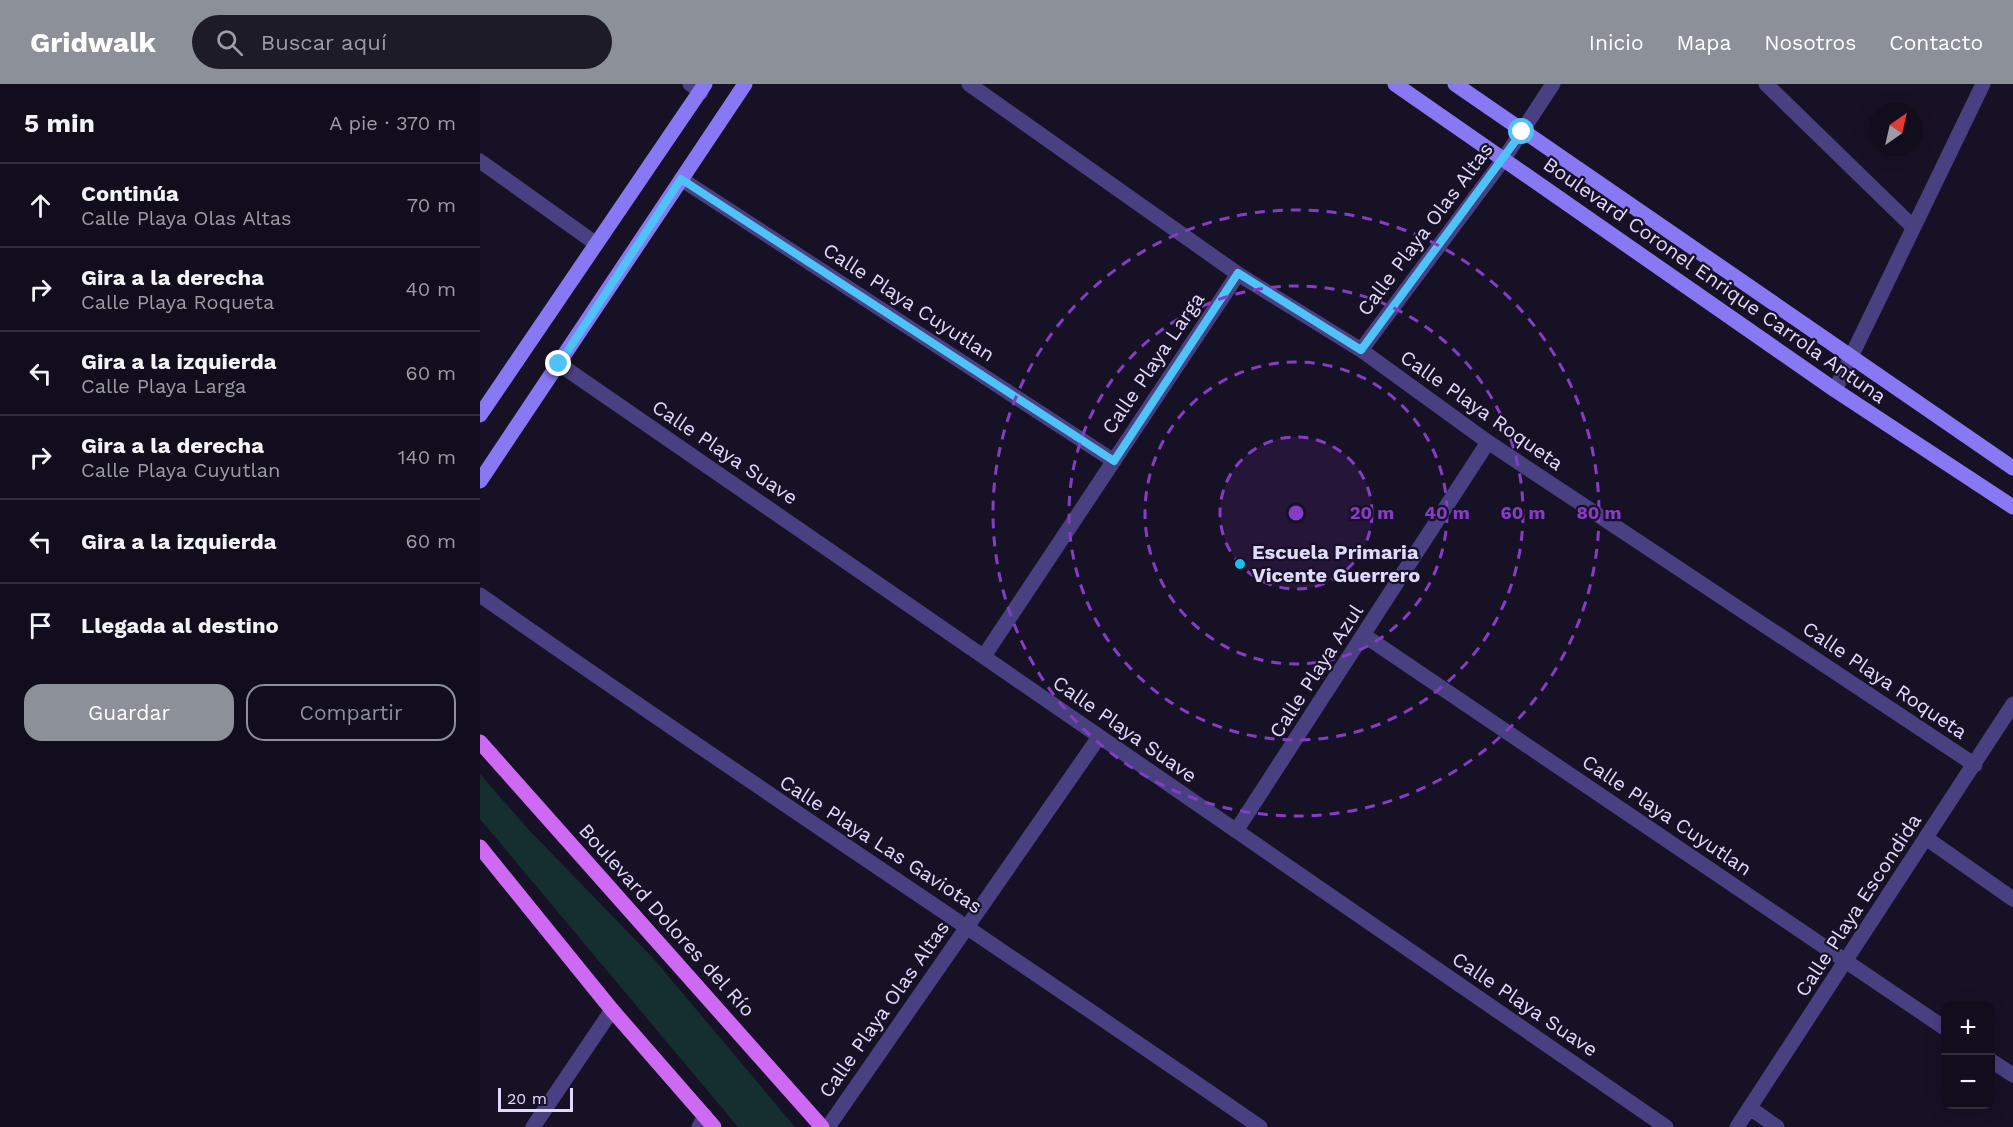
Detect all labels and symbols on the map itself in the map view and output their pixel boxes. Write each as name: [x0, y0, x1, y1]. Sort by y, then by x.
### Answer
north arrow: [1869, 102, 1923, 156]
route start: [1508, 118, 1534, 144]
street label: Calle Playa Olas Altas: [1352, 138, 1498, 320]
street label: Boulevard Coronel Enrique Carrola Antuna: [1539, 152, 1891, 408]
street label: Calle Playa Cuyutlan: [819, 238, 999, 366]
street label: Calle Playa Larga: [1097, 288, 1209, 438]
street label: Calle Playa Roqueta: [1396, 345, 1568, 475]
route end: [545, 350, 571, 376]
street label: Calle Playa Suave: [648, 394, 802, 510]
text: 20 m: [1350, 502, 1394, 523]
text: 40 m: [1424, 502, 1470, 523]
text: 60 m: [1501, 502, 1545, 523]
text: 80 m: [1577, 502, 1621, 523]
centre of rings: [1286, 503, 1306, 523]
place label: Escuela Primaria Vicente Guerrero: [1252, 540, 1420, 587]
marker: Escuela Primaria Vicente Guerrero: [1233, 557, 1247, 571]
street label: Calle Playa Azul: [1264, 600, 1368, 742]
street label: Calle Playa Roqueta: [1798, 616, 1972, 744]
street label: Calle Playa Suave: [1048, 670, 1202, 788]
street label: Calle Playa Cuyutlan: [1578, 749, 1756, 881]
street label: Calle Playa Las Gaviotas: [775, 770, 987, 918]
street label: Calle Playa Escondida: [1790, 809, 1926, 1001]
street label: Boulevard Dolores del Río: [574, 818, 760, 1022]
street label: Calle Playa Olas Altas: [814, 916, 954, 1102]
street label: Calle Playa Suave: [1448, 946, 1602, 1062]
scale bar: [498, 1085, 573, 1112]

